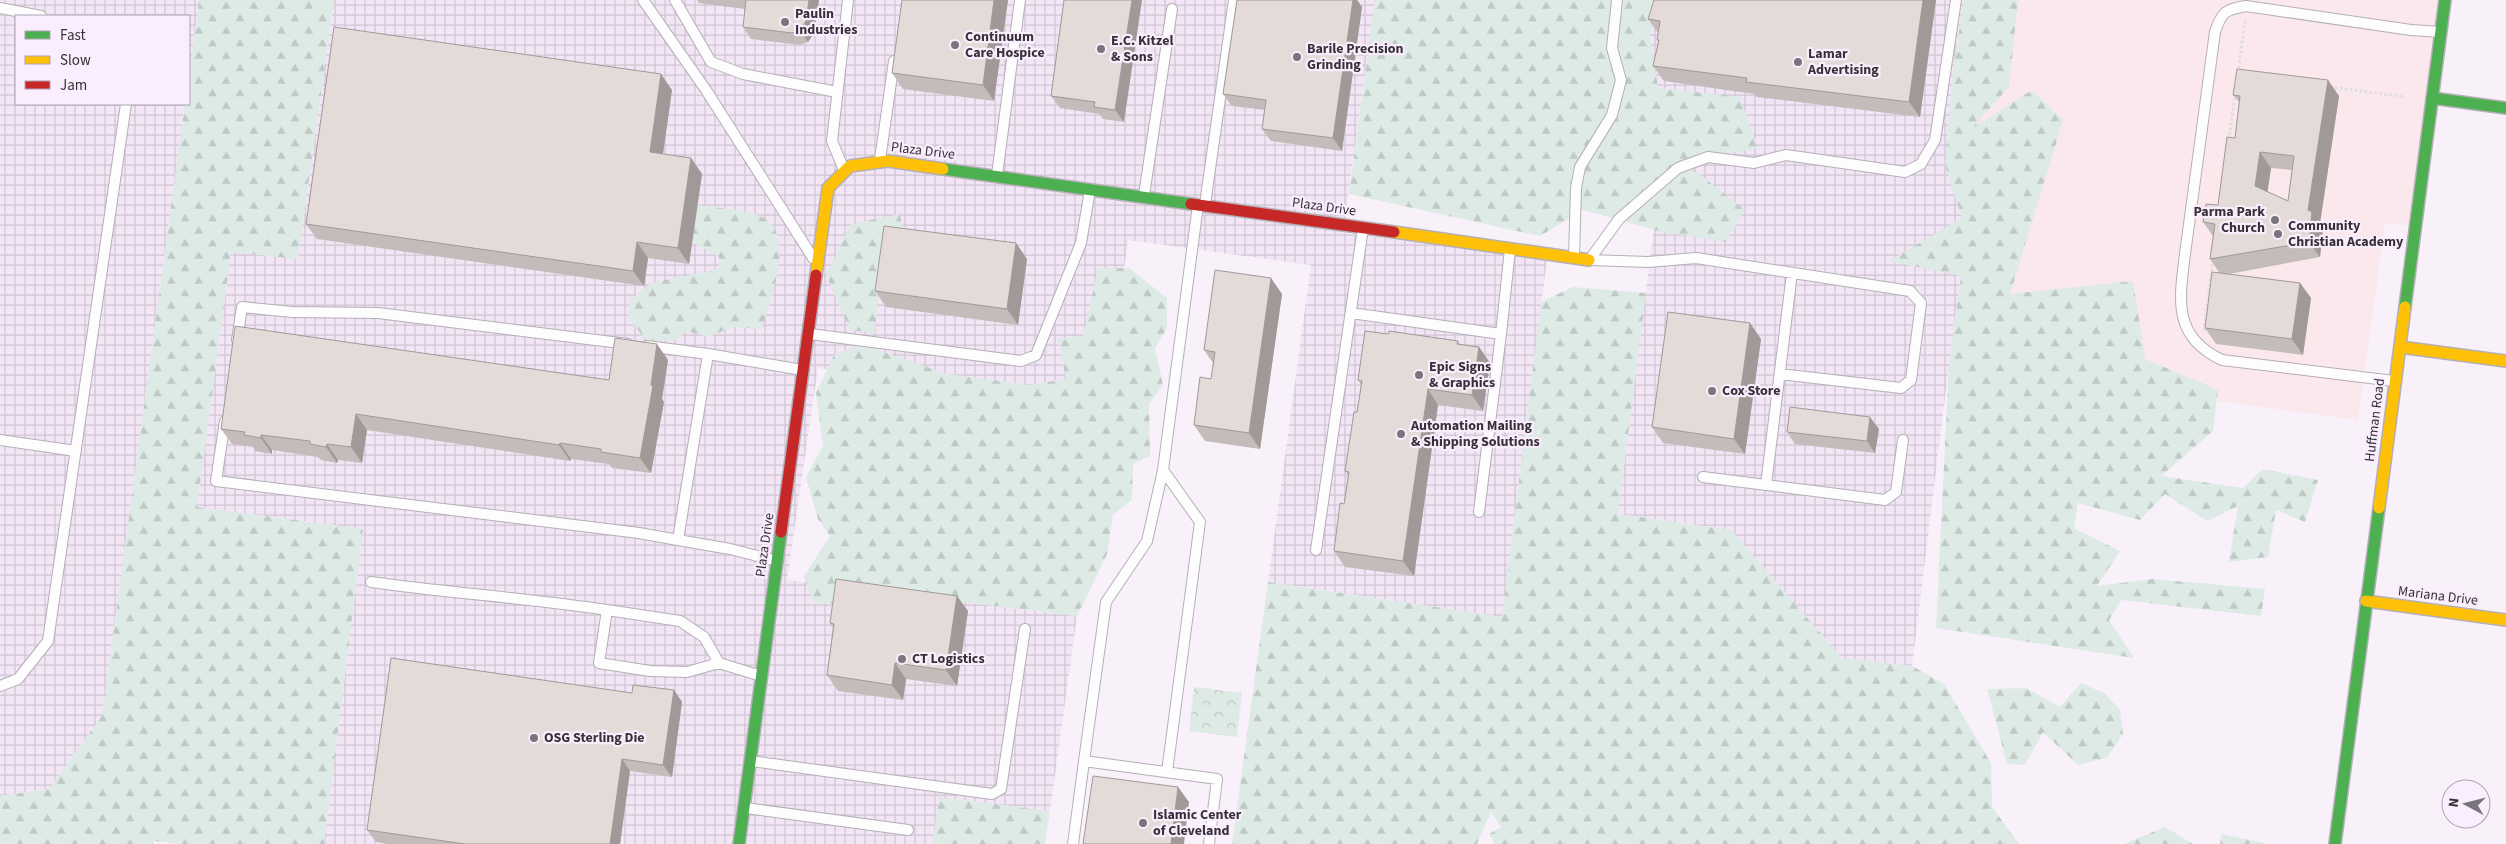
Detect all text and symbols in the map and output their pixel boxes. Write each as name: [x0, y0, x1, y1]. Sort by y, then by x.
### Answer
place label: Paulin Industries: [795, 4, 857, 40]
legend: [15, 15, 190, 105]
marker: Paulin Industries: [779, 16, 791, 28]
text: Fast: [60, 25, 86, 46]
place label: Continuum Care Hospice: [965, 27, 1045, 63]
place label: E.C. Kitzel & Sons: [1111, 31, 1173, 67]
marker: Continuum Care Hospice: [949, 39, 961, 51]
place label: Barile Precision Grinding: [1307, 39, 1404, 75]
marker: E.C. Kitzel & Sons: [1095, 43, 1107, 55]
place label: Lamar Advertising: [1807, 44, 1879, 80]
text: Slow: [60, 50, 91, 71]
marker: Barile Precision Grinding: [1291, 51, 1303, 63]
marker: Lamar Advertising: [1792, 56, 1804, 68]
text: Jam: [60, 75, 87, 96]
street label: Plaza Drive: [890, 137, 956, 165]
street label: Plaza Drive: [1291, 193, 1357, 221]
place label: Parma Park Church: [2194, 202, 2265, 238]
marker: Parma Park Church: [2269, 214, 2281, 226]
place label: Community Christian Academy: [2288, 216, 2404, 252]
marker: Community Christian Academy: [2272, 228, 2284, 240]
place label: Epic Signs & Graphics: [1429, 357, 1495, 393]
marker: Epic Signs & Graphics: [1413, 369, 1425, 381]
street label: Huffman Road: [2360, 377, 2390, 463]
place label: Cox Store: [1722, 381, 1781, 401]
marker: Cox Store: [1706, 385, 1718, 397]
place label: Automation Mailing & Shipping Solutions: [1410, 416, 1540, 452]
marker: Automation Mailing & Shipping Solutions: [1395, 428, 1407, 440]
street label: Plaza Drive: [751, 512, 779, 578]
street label: Mariana Drive: [2397, 581, 2479, 611]
place label: CT Logistics: [912, 649, 985, 669]
marker: CT Logistics: [896, 653, 908, 665]
place label: OSG Sterling Die: [544, 728, 645, 748]
marker: OSG Sterling Die: [528, 732, 540, 744]
north arrow: [2441, 779, 2491, 829]
text: N: [2444, 797, 2465, 808]
place label: Islamic Center of Cleveland: [1153, 805, 1242, 841]
marker: Islamic Center of Cleveland: [1137, 817, 1149, 829]

